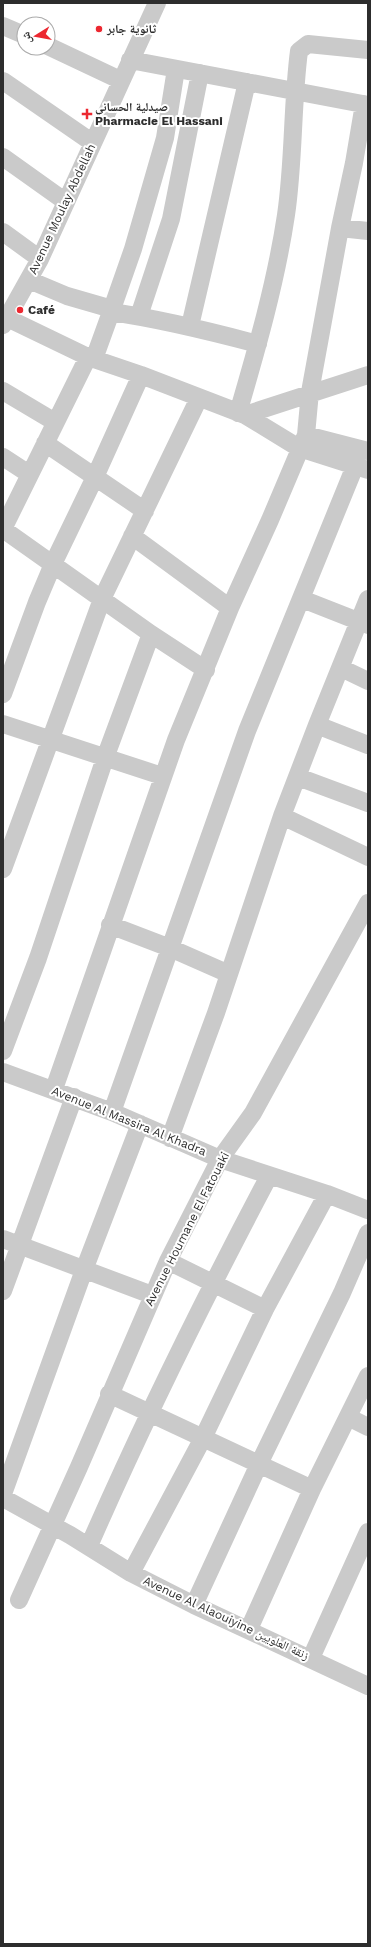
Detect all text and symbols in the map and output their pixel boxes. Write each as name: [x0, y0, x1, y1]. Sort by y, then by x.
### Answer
north arrow: [16, 16, 56, 56]
place label: ثانوية جابر: [106, 22, 157, 36]
marker: ثانوية جابر: [94, 24, 104, 34]
text: ش: [19, 30, 35, 45]
place label: صيدلية الحساني Pharmacie El Hassani: [95, 100, 223, 128]
marker: صيدلية الحساني Pharmacie El Hassani: [82, 109, 92, 119]
street label: Avenue Moulay Abdellah: [26, 142, 98, 276]
place label: Café: [28, 303, 55, 317]
marker: Café: [15, 305, 25, 315]
street label: Avenue Al Massira Al Khadra: [50, 1084, 208, 1159]
street label: Avenue Houmane El Fatouaki: [142, 1150, 232, 1308]
street label: Avenue Al Alaouiyine زنقة العلويين: [141, 1573, 311, 1663]

